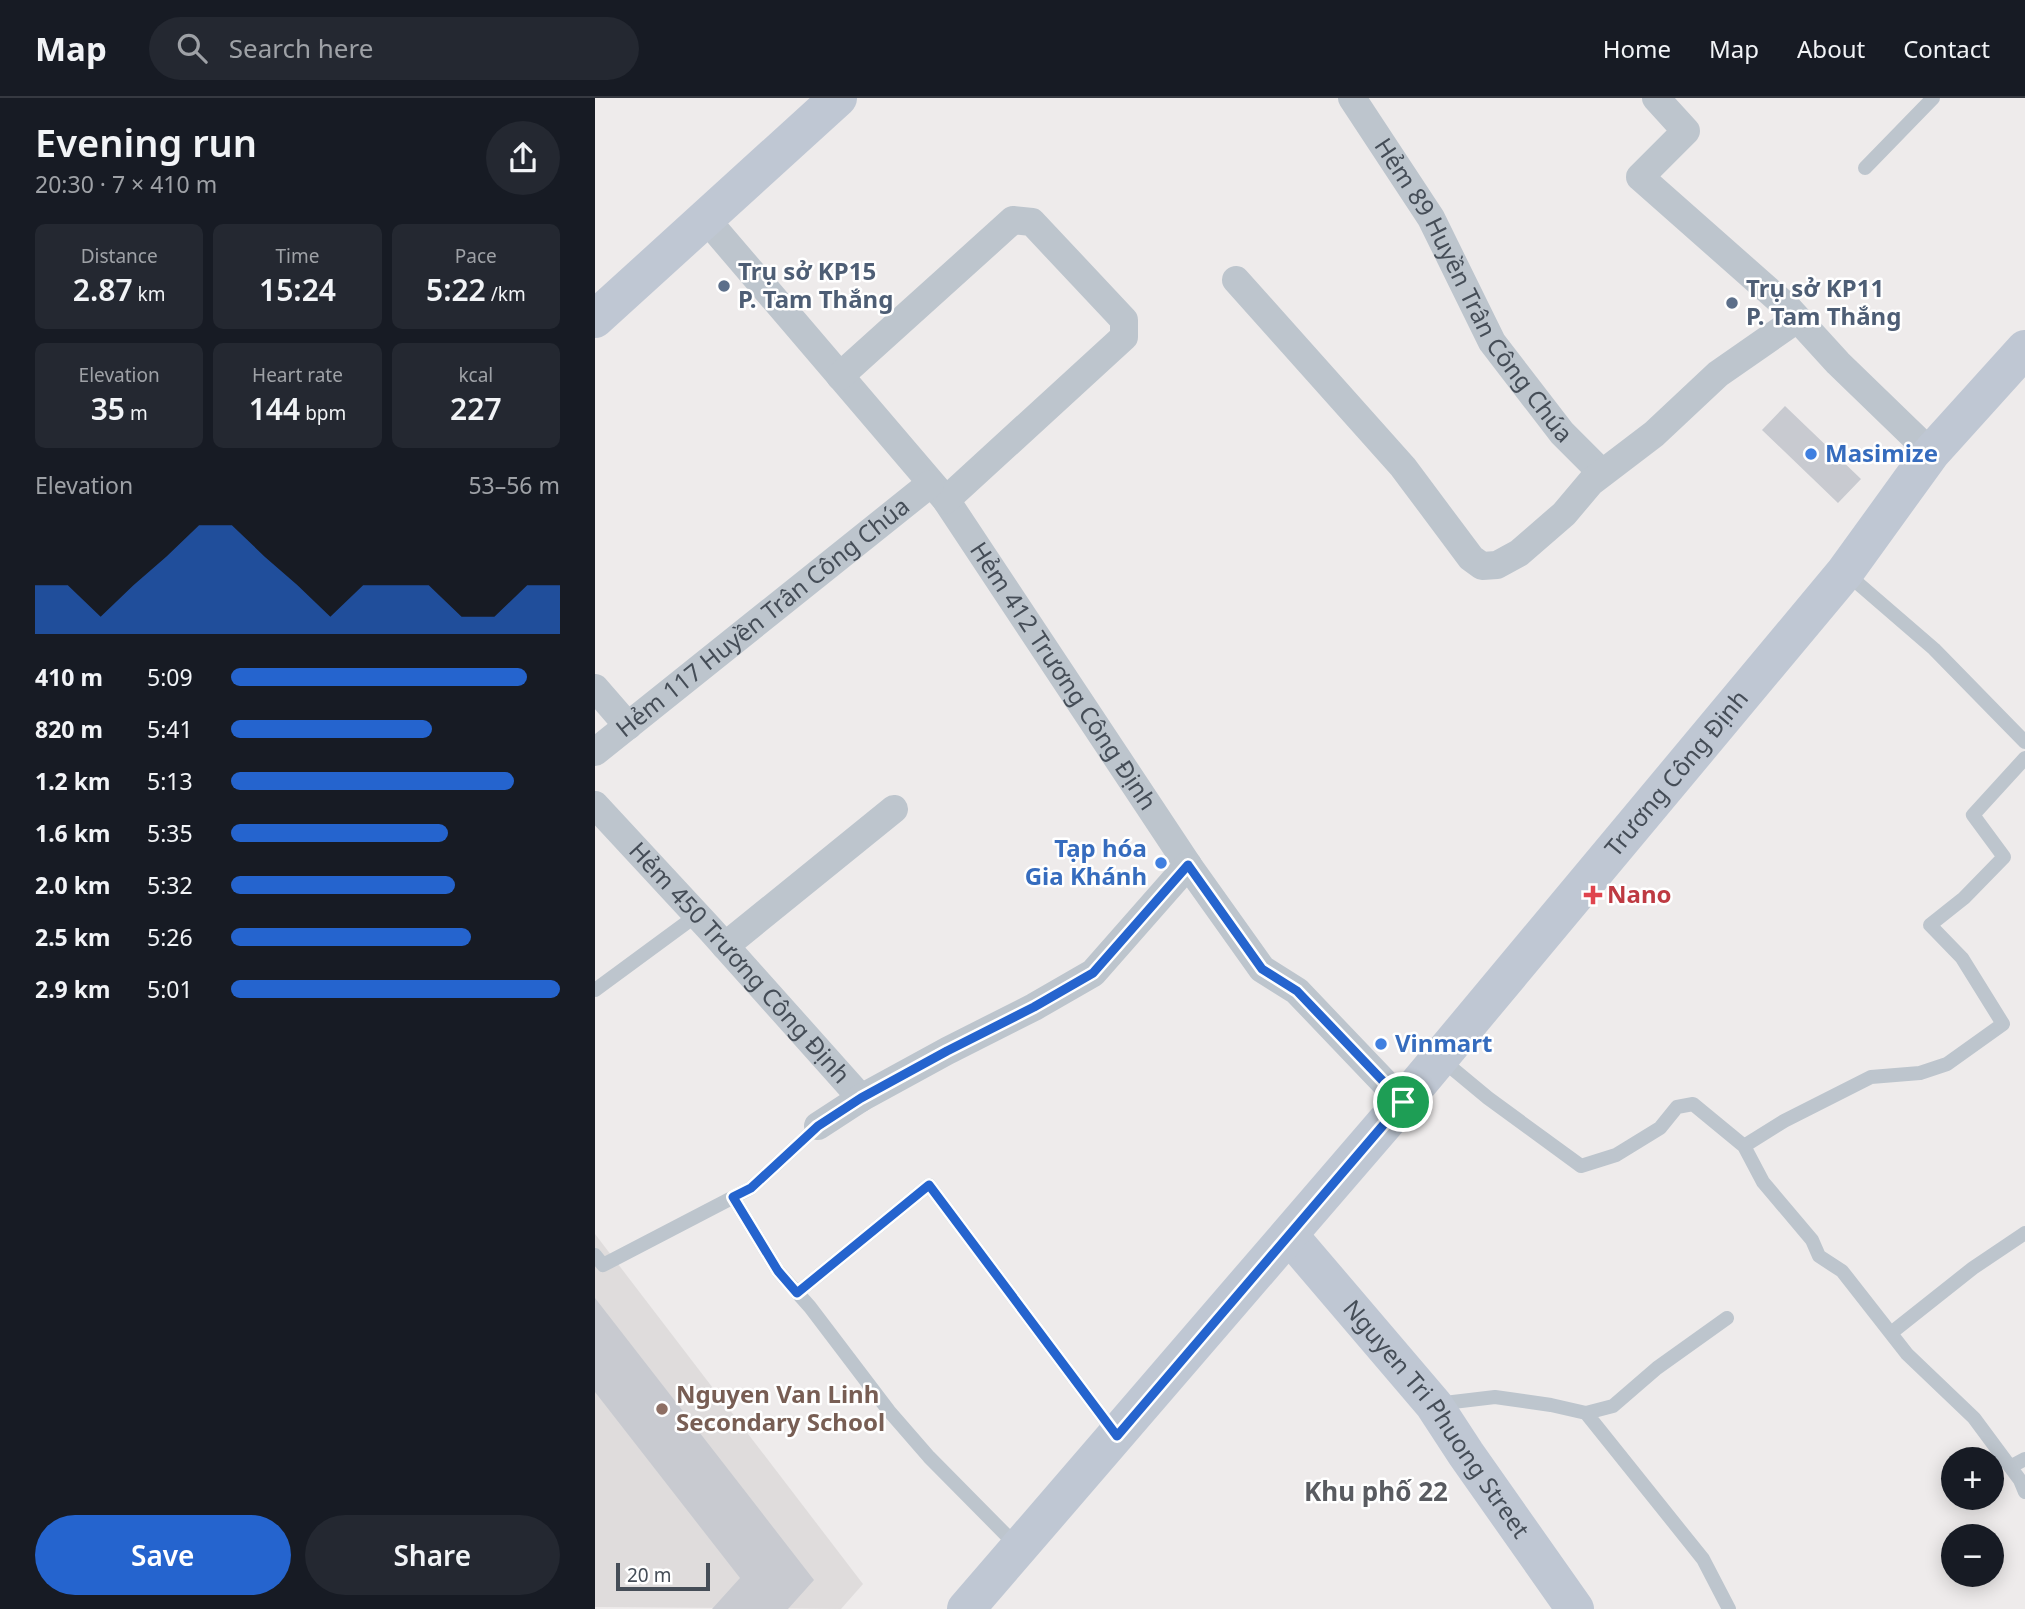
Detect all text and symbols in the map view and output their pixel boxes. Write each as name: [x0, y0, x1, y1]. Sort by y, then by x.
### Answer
search box: [149, 17, 639, 80]
text: Map: [35, 26, 107, 71]
icon: search: [173, 29, 211, 67]
text: Search here: [229, 30, 373, 66]
text: Home: [1603, 32, 1671, 65]
text: Map: [1709, 32, 1759, 65]
text: About: [1797, 32, 1865, 65]
text: Contact: [1903, 32, 1990, 65]
text: Evening run: [35, 116, 257, 168]
button: share: [486, 121, 560, 195]
street label: Hẻm 89 Huyền Trân Công Chúa: [1368, 131, 1580, 449]
text: 20:30 · 7 × 410 m: [35, 168, 217, 200]
text: Distance: [81, 243, 158, 269]
text: Time: [276, 243, 319, 269]
text: Pace: [455, 243, 497, 269]
place label: Trụ sở KP15 P. Tam Thắng: [738, 254, 893, 315]
text: 2.87: [73, 269, 133, 310]
text: 15:24: [259, 269, 336, 310]
text: 5:22: [426, 269, 486, 310]
place label: Trụ sở KP11 P. Tam Thắng: [1746, 271, 1901, 332]
marker: Trụ sở KP15 P. Tam Thắng: [716, 278, 732, 294]
text: km: [133, 281, 165, 307]
text: /km: [486, 281, 526, 307]
marker: Trụ sở KP11 P. Tam Thắng: [1724, 295, 1740, 311]
text: Elevation: [79, 362, 160, 388]
text: Heart rate: [252, 362, 343, 388]
text: kcal: [458, 362, 493, 388]
text: 35: [91, 388, 125, 429]
text: 144: [249, 388, 300, 429]
text: 227: [450, 388, 502, 429]
text: m: [125, 400, 148, 426]
text: bpm: [300, 400, 346, 426]
place label: Masimize: [1825, 436, 1938, 469]
marker: Masimize: [1803, 446, 1819, 462]
text: Elevation: [35, 469, 133, 501]
text: 53–56 m: [468, 469, 560, 501]
street label: Hẻm 117 Huyền Trân Công Chúa: [608, 489, 916, 744]
street label: Hẻm 412 Trương Công Định: [963, 535, 1165, 816]
text: 410 m: [35, 661, 103, 693]
text: 5:09: [147, 661, 193, 693]
street label: Trương Công Định: [1596, 682, 1755, 863]
text: 820 m: [35, 713, 103, 745]
text: 5:41: [147, 713, 193, 745]
text: 1.2 km: [35, 765, 110, 797]
text: 5:13: [147, 765, 193, 797]
text: 1.6 km: [35, 817, 110, 849]
text: 5:35: [147, 817, 193, 849]
place label: Tạp hóa Gia Khánh: [1025, 831, 1147, 892]
street label: Hẻm 450 Trương Công Định: [622, 834, 858, 1090]
marker: Tạp hóa Gia Khánh: [1153, 855, 1169, 871]
text: 2.0 km: [35, 869, 110, 901]
text: 5:32: [147, 869, 193, 901]
place label: Nano: [1607, 877, 1672, 910]
marker: Nano: [1585, 887, 1601, 903]
text: 2.5 km: [35, 921, 110, 953]
text: 5:26: [147, 921, 193, 953]
text: 2.9 km: [35, 973, 110, 1005]
text: 5:01: [147, 973, 193, 1005]
place label: Vinmart: [1395, 1026, 1492, 1059]
marker: Vinmart: [1373, 1036, 1389, 1052]
pin: [1373, 1072, 1433, 1132]
icon: arrive: [1384, 1083, 1422, 1121]
street label: Nguyen Tri Phuong Street: [1336, 1292, 1538, 1544]
place label: Nguyen Van Linh Secondary School: [676, 1377, 885, 1438]
marker: Nguyen Van Linh Secondary School: [654, 1401, 670, 1417]
map controls: [1941, 1447, 2004, 1587]
button: +: [1941, 1447, 2004, 1510]
district label: Khu phố 22: [1304, 1473, 1448, 1509]
button: Save: [35, 1515, 291, 1595]
button: Share: [305, 1515, 560, 1595]
button: −: [1941, 1524, 2004, 1587]
scale bar: [616, 1560, 711, 1592]
text: 20 m: [627, 1562, 671, 1588]

